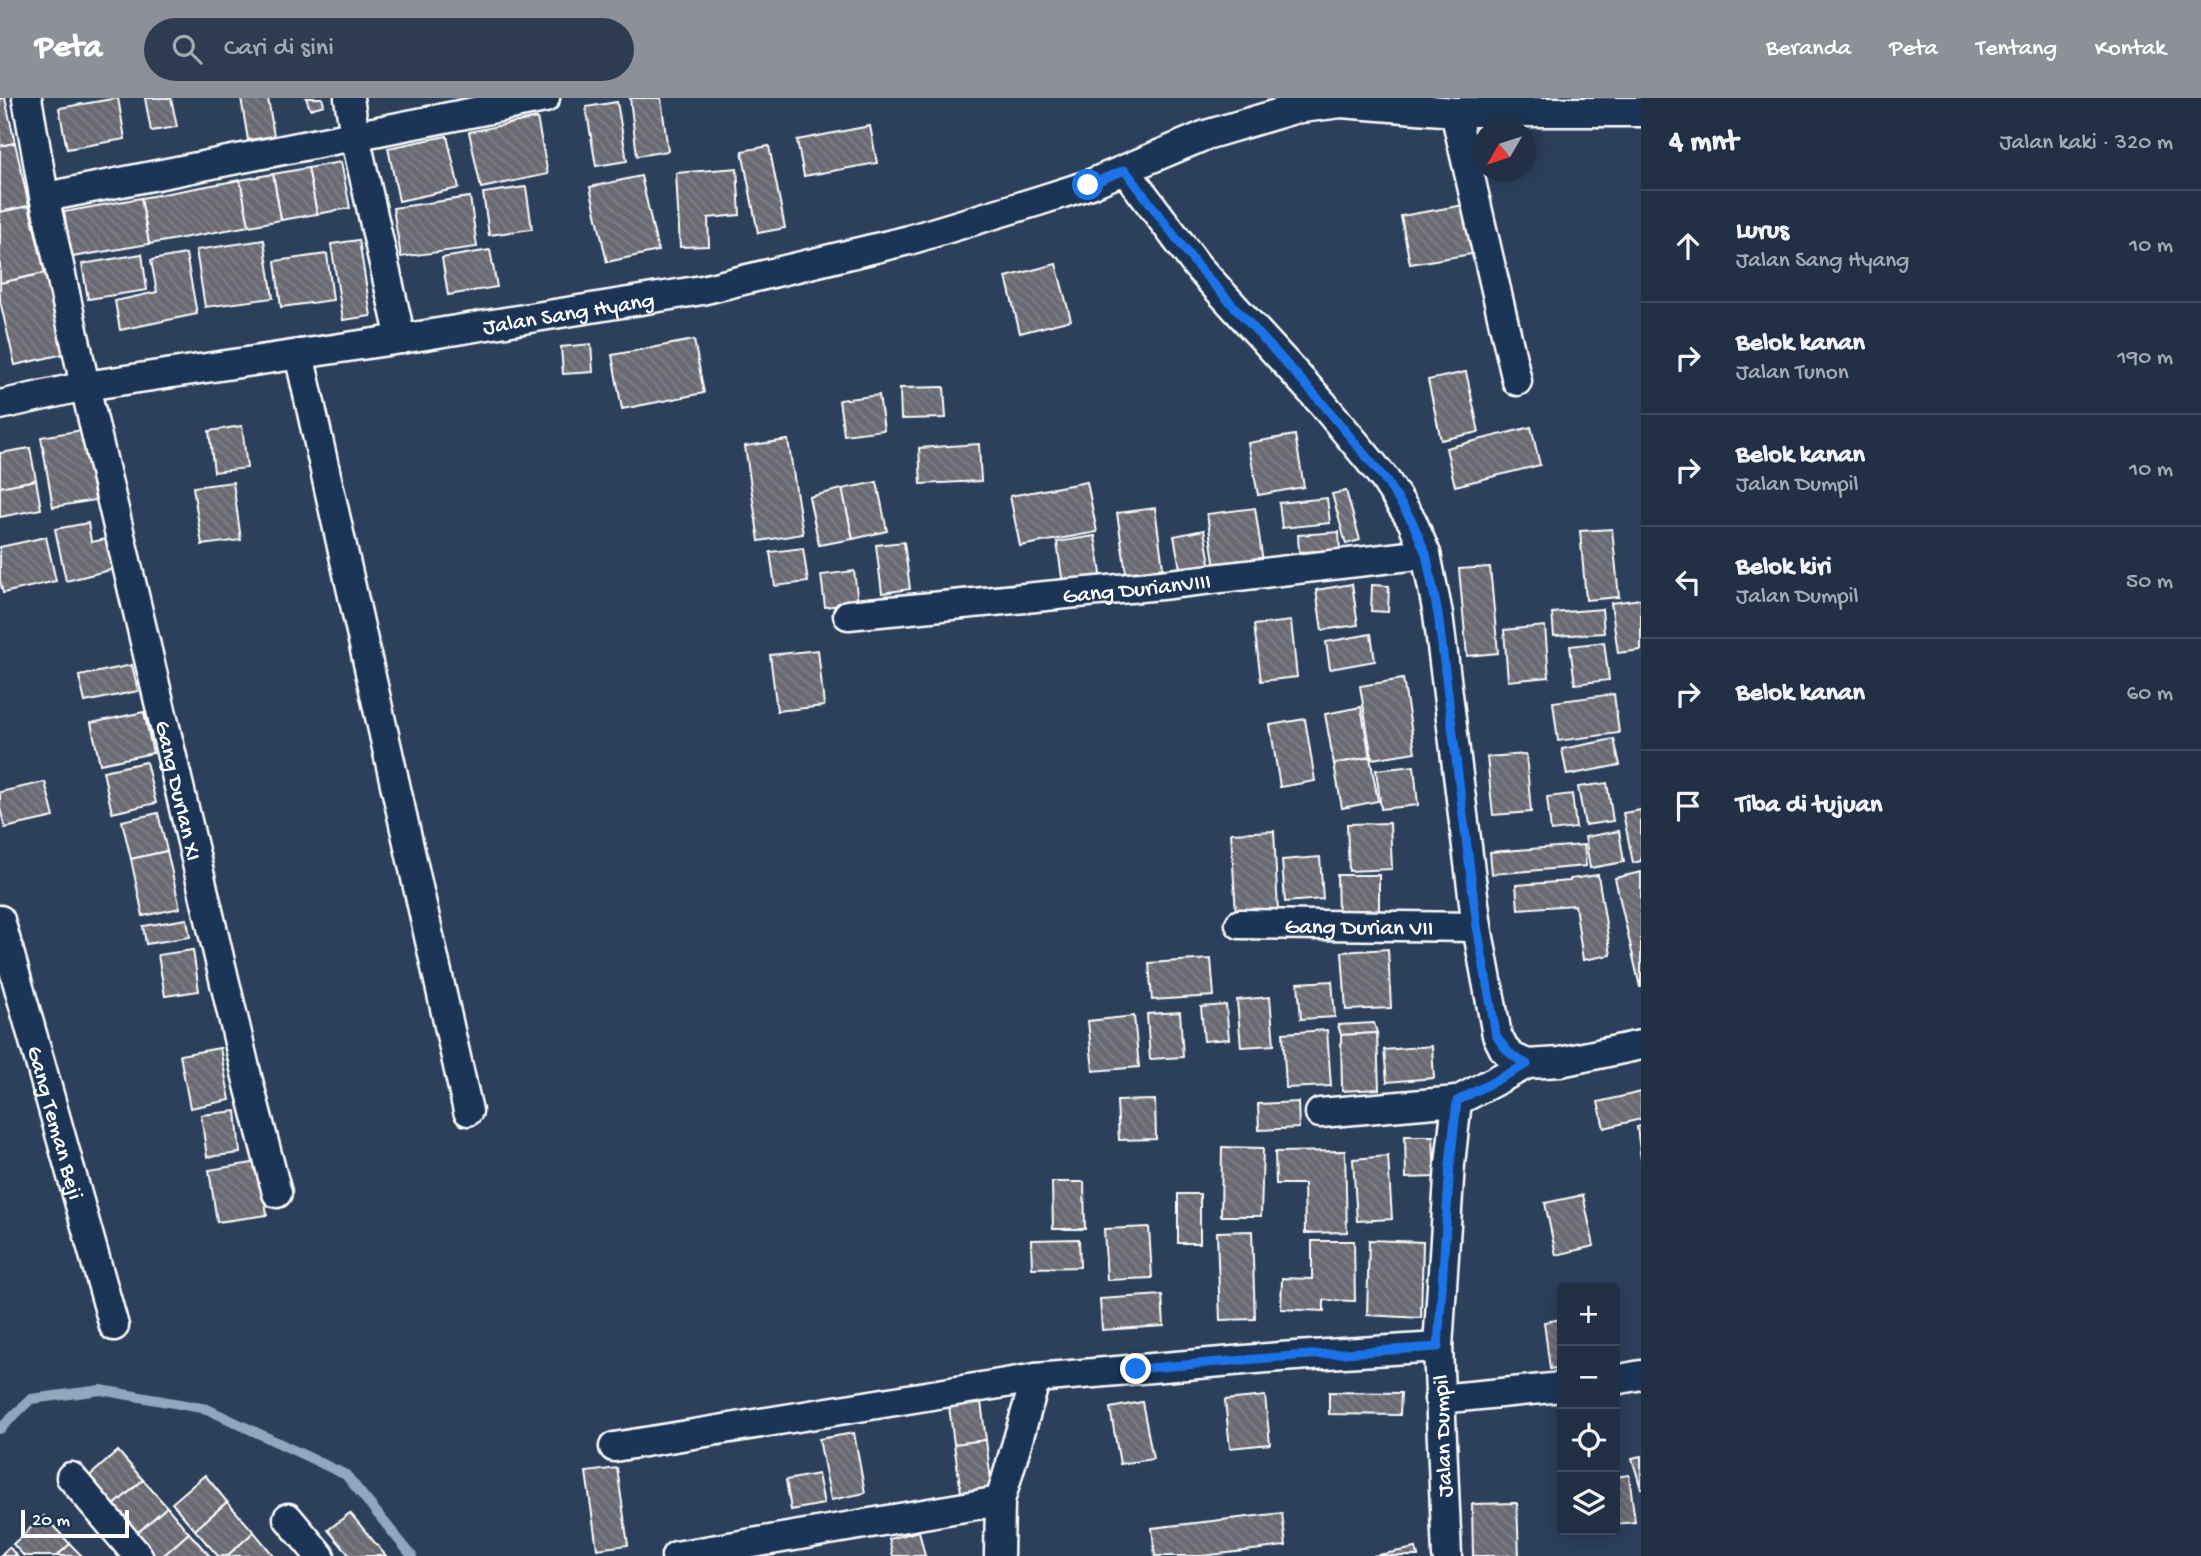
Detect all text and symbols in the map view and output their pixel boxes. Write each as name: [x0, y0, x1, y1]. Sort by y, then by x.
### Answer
search box: [144, 18, 634, 81]
text: Peta: [35, 30, 102, 68]
icon: search: [168, 30, 206, 68]
text: Cari di sini: [224, 34, 334, 65]
text: Beranda: [1766, 35, 1851, 64]
text: Peta: [1889, 35, 1938, 64]
text: Tentang: [1976, 35, 2057, 64]
text: Kontak: [2095, 35, 2166, 64]
north arrow: [1473, 119, 1536, 182]
text: 4 mnt: [1669, 126, 1738, 161]
text: Jalan kaki · 320 m: [1999, 130, 2173, 157]
route start: [1072, 169, 1103, 200]
text: Lurus: [1736, 217, 1789, 248]
icon: ahead: [1669, 227, 1707, 265]
text: 10 m: [2129, 233, 2173, 260]
text: Jalan Sang Hyang: [1736, 248, 1909, 275]
street label: Jalan Sang Hyang: [481, 288, 657, 342]
text: Belok kanan: [1736, 329, 1865, 360]
icon: right: [1669, 339, 1707, 377]
text: 190 m: [2117, 345, 2173, 372]
text: Jalan Tunon: [1736, 360, 1849, 387]
text: Belok kanan: [1736, 441, 1865, 472]
icon: right: [1669, 451, 1707, 489]
text: 10 m: [2129, 457, 2173, 484]
text: Jalan Dumpil: [1736, 472, 1859, 499]
text: Belok kiri: [1736, 553, 1832, 584]
icon: left: [1669, 563, 1707, 601]
street label: Gang DurianVIII: [1062, 569, 1213, 611]
text: 50 m: [2126, 569, 2173, 596]
text: Jalan Dumpil: [1736, 584, 1859, 611]
icon: right: [1669, 675, 1707, 713]
text: Belok kanan: [1736, 679, 1865, 710]
text: 60 m: [2127, 681, 2173, 708]
street label: Gang DurIan XI: [147, 718, 206, 864]
icon: arrive: [1669, 787, 1707, 825]
text: Tiba di tujuan: [1736, 791, 1882, 822]
street label: Gang Durian VII: [1284, 915, 1433, 943]
street label: Gang Teman Beji: [19, 1043, 88, 1203]
map controls: [1557, 1283, 1620, 1535]
button: +: [1557, 1283, 1620, 1346]
button: −: [1557, 1346, 1620, 1409]
route end: [1120, 1353, 1151, 1384]
street label: Jalan Dumpil: [1429, 1374, 1460, 1498]
button: locate: [1557, 1409, 1620, 1472]
button: layers: [1557, 1472, 1620, 1535]
scale bar: [21, 1507, 130, 1539]
text: 20 m: [32, 1510, 70, 1533]

